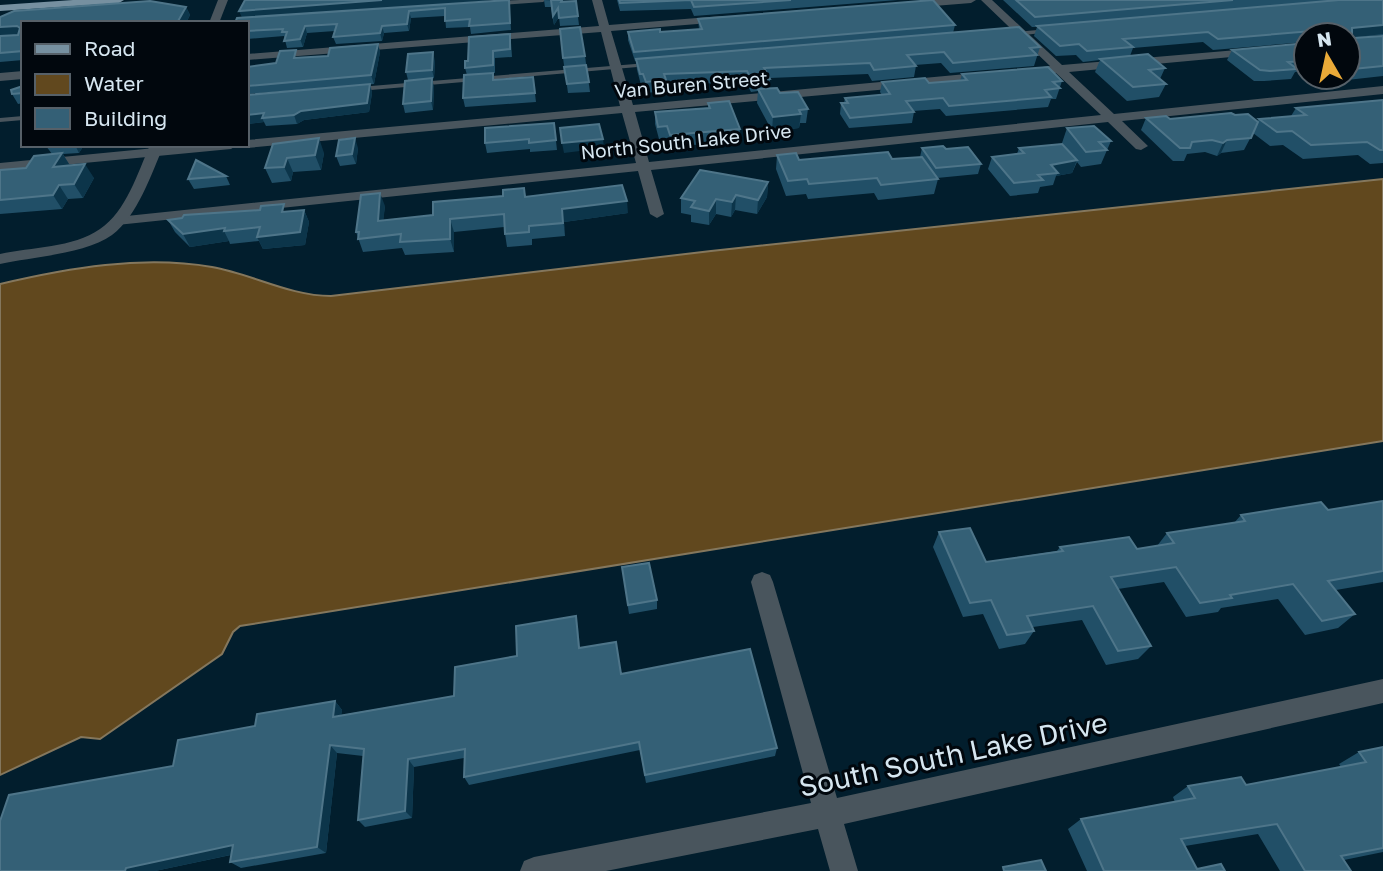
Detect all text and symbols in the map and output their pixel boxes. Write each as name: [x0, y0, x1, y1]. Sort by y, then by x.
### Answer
legend: [21, 21, 248, 147]
north arrow: [1292, 21, 1362, 91]
text: N: [1315, 26, 1333, 51]
text: Road: [84, 35, 135, 61]
street label: Van Buren Street: [613, 66, 769, 102]
text: Water: [84, 70, 144, 96]
text: Building: [84, 105, 167, 131]
street label: North South Lake Drive: [580, 118, 792, 164]
street label: South South Lake Drive: [796, 705, 1110, 803]

